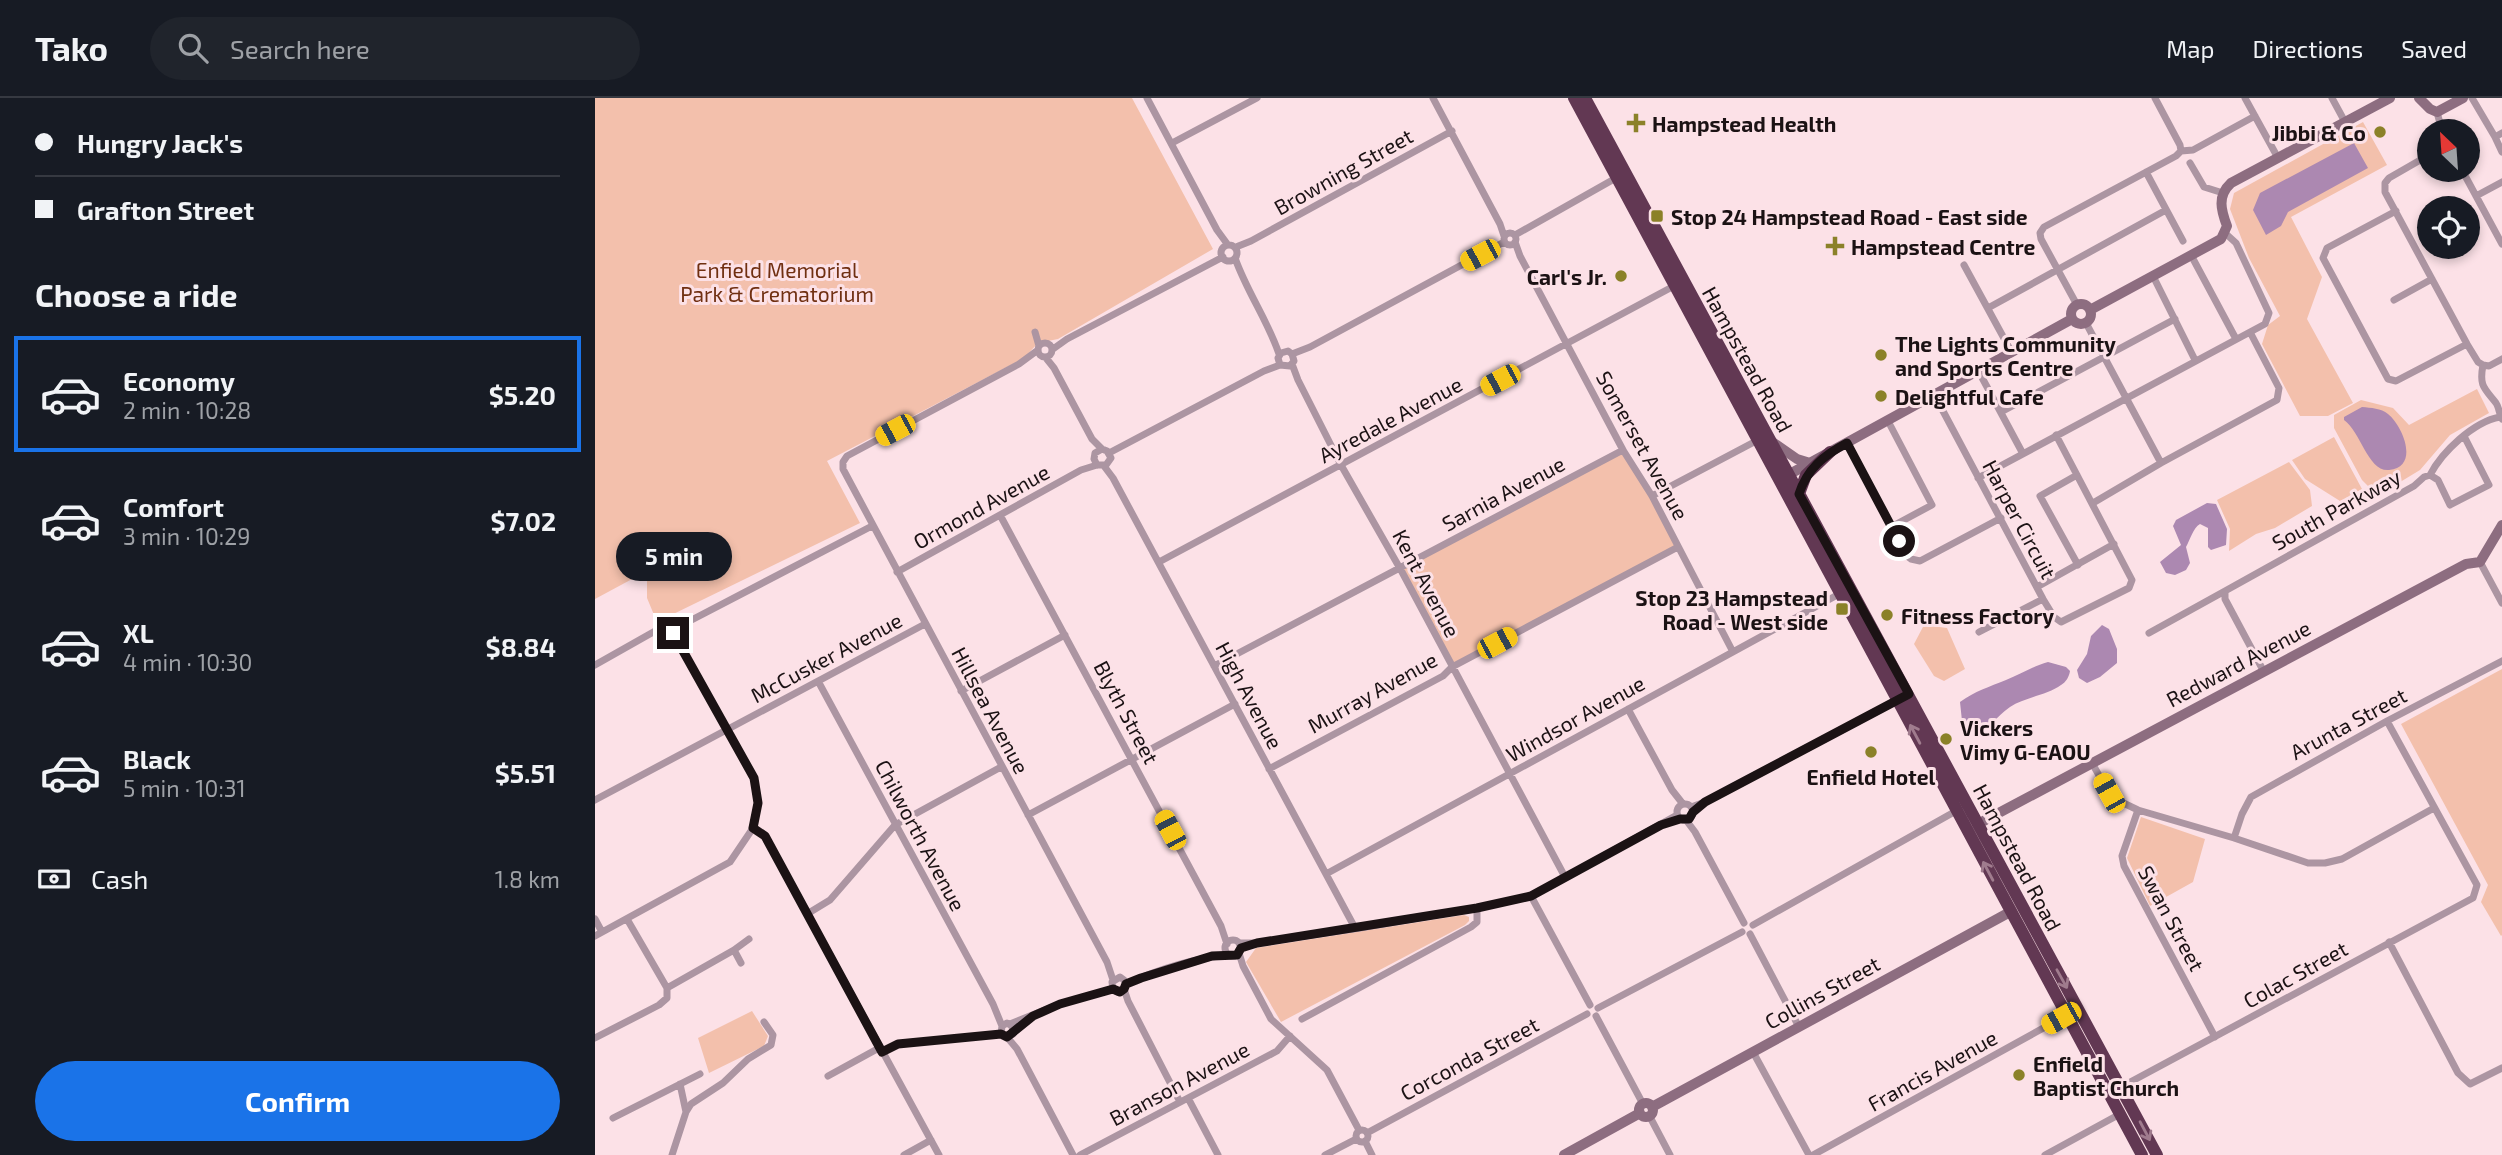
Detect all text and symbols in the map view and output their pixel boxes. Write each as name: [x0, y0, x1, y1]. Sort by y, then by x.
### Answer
search box: [150, 17, 640, 80]
text: Tako: [35, 28, 108, 68]
icon: search: [174, 29, 212, 67]
text: Search here: [230, 33, 370, 64]
text: Map: [2166, 34, 2214, 63]
text: Directions: [2252, 34, 2363, 63]
text: Saved: [2401, 34, 2467, 63]
place label: Hampstead Health: [1652, 111, 1836, 136]
marker: Hampstead Health: [1626, 113, 1646, 133]
north arrow: [2417, 119, 2480, 182]
map controls: [2417, 119, 2480, 259]
place label: Jibbi & Co: [2272, 120, 2366, 145]
street label: Browning Street: [1269, 123, 1417, 219]
marker: Jibbi & Co: [2372, 124, 2388, 140]
text: Hungry Jack's: [77, 127, 243, 158]
text: Grafton Street: [77, 194, 254, 225]
button: locate: [2417, 196, 2480, 259]
place label: Stop 24 Hampstead Road - East side: [1671, 204, 2028, 229]
marker: Stop 24 Hampstead Road - East side: [1649, 208, 1665, 224]
place label: Hampstead Centre: [1851, 234, 2035, 259]
car: [1457, 236, 1504, 274]
marker: Hampstead Centre: [1825, 236, 1845, 256]
park label: Enfield Memorial Park & Crematorium: [680, 257, 874, 306]
place label: Carl's Jr.: [1527, 264, 1607, 289]
marker: Carl's Jr.: [1613, 268, 1629, 284]
text: Choose a ride: [35, 275, 238, 313]
street label: Hampstead Road: [1698, 282, 1798, 436]
place label: The Lights Community and Sports Centre: [1895, 331, 2116, 380]
marker: The Lights Community and Sports Centre: [1873, 347, 1889, 363]
car: [1477, 361, 1524, 399]
icon: car: [39, 363, 102, 426]
text: Economy: [123, 365, 235, 396]
street label: Somerset Avenue: [1592, 366, 1694, 524]
street label: Ayredale Avenue: [1314, 371, 1466, 467]
text: $5.20: [489, 379, 556, 410]
place label: Delightful Cafe: [1895, 384, 2044, 409]
marker: Delightful Cafe: [1873, 388, 1889, 404]
text: 2 min · 10:28: [123, 396, 251, 424]
car: [872, 411, 919, 449]
street label: Sarnia Avenue: [1437, 450, 1569, 536]
street label: Harper Circuit: [1978, 455, 2062, 583]
street label: Ormond Avenue: [909, 458, 1053, 554]
street label: South Parkway: [2267, 463, 2405, 555]
icon: car: [39, 489, 102, 552]
text: Comfort: [123, 491, 224, 522]
text: $7.02: [490, 505, 556, 536]
text: 3 min · 10:29: [123, 522, 250, 550]
street label: Kent Avenue: [1388, 525, 1466, 641]
route start: [1883, 525, 1915, 557]
callout: 5 min: [615, 532, 731, 580]
text: 5 min: [645, 542, 703, 570]
place label: Stop 23 Hampstead Road - West side: [1635, 585, 1828, 634]
marker: Stop 23 Hampstead Road - West side: [1834, 601, 1850, 617]
place label: Fitness Factory: [1901, 603, 2054, 629]
street label: McCusker Avenue: [746, 607, 906, 707]
marker: Fitness Factory: [1879, 607, 1895, 623]
street label: Redward Avenue: [2162, 614, 2314, 712]
icon: car: [39, 615, 102, 678]
text: XL: [123, 617, 154, 648]
route end: [657, 617, 689, 649]
car: [1474, 624, 1521, 662]
text: $8.84: [486, 631, 556, 662]
street label: High Avenue: [1211, 637, 1289, 753]
street label: Hillsea Avenue: [947, 642, 1035, 778]
street label: Murray Avenue: [1303, 646, 1441, 738]
text: 4 min · 10:30: [123, 648, 252, 676]
street label: Blyth Street: [1089, 656, 1165, 768]
street label: Windsor Avenue: [1501, 670, 1649, 766]
street label: Arunta Street: [2286, 682, 2410, 764]
place label: Vickers Vimy G-EAOU: [1960, 715, 2091, 765]
one-way arrow: [1908, 724, 1921, 745]
marker: Vickers Vimy G-EAOU: [1938, 731, 1954, 747]
icon: car: [39, 741, 102, 804]
text: Black: [123, 743, 191, 774]
marker: Enfield Hotel: [1863, 744, 1879, 760]
street label: Chilworth Avenue: [871, 755, 971, 915]
text: $5.51: [495, 757, 556, 788]
place label: Enfield Hotel: [1807, 764, 1935, 789]
car: [2090, 770, 2129, 816]
text: 5 min · 10:31: [123, 774, 246, 802]
street label: Hampstead Road: [1969, 779, 2067, 935]
car: [1151, 807, 1190, 853]
icon: cash: [35, 860, 73, 898]
one-way arrow: [1981, 861, 1995, 882]
street label: Swan Street: [2134, 861, 2210, 975]
text: Cash: [91, 863, 148, 894]
text: 1.8 km: [495, 865, 560, 893]
street label: Colac Street: [2239, 935, 2351, 1013]
street label: Collins Street: [1760, 950, 1884, 1034]
one-way arrow: [2055, 968, 2069, 988]
car: [2038, 999, 2085, 1037]
street label: Corconda Street: [1396, 1011, 1542, 1105]
street label: Francis Avenue: [1863, 1024, 2001, 1116]
street label: Branson Avenue: [1105, 1036, 1253, 1130]
place label: Enfield Baptist Church: [2033, 1051, 2179, 1100]
button: Confirm: [35, 1061, 560, 1141]
marker: Enfield Baptist Church: [2011, 1067, 2027, 1083]
one-way arrow: [2138, 1121, 2152, 1141]

